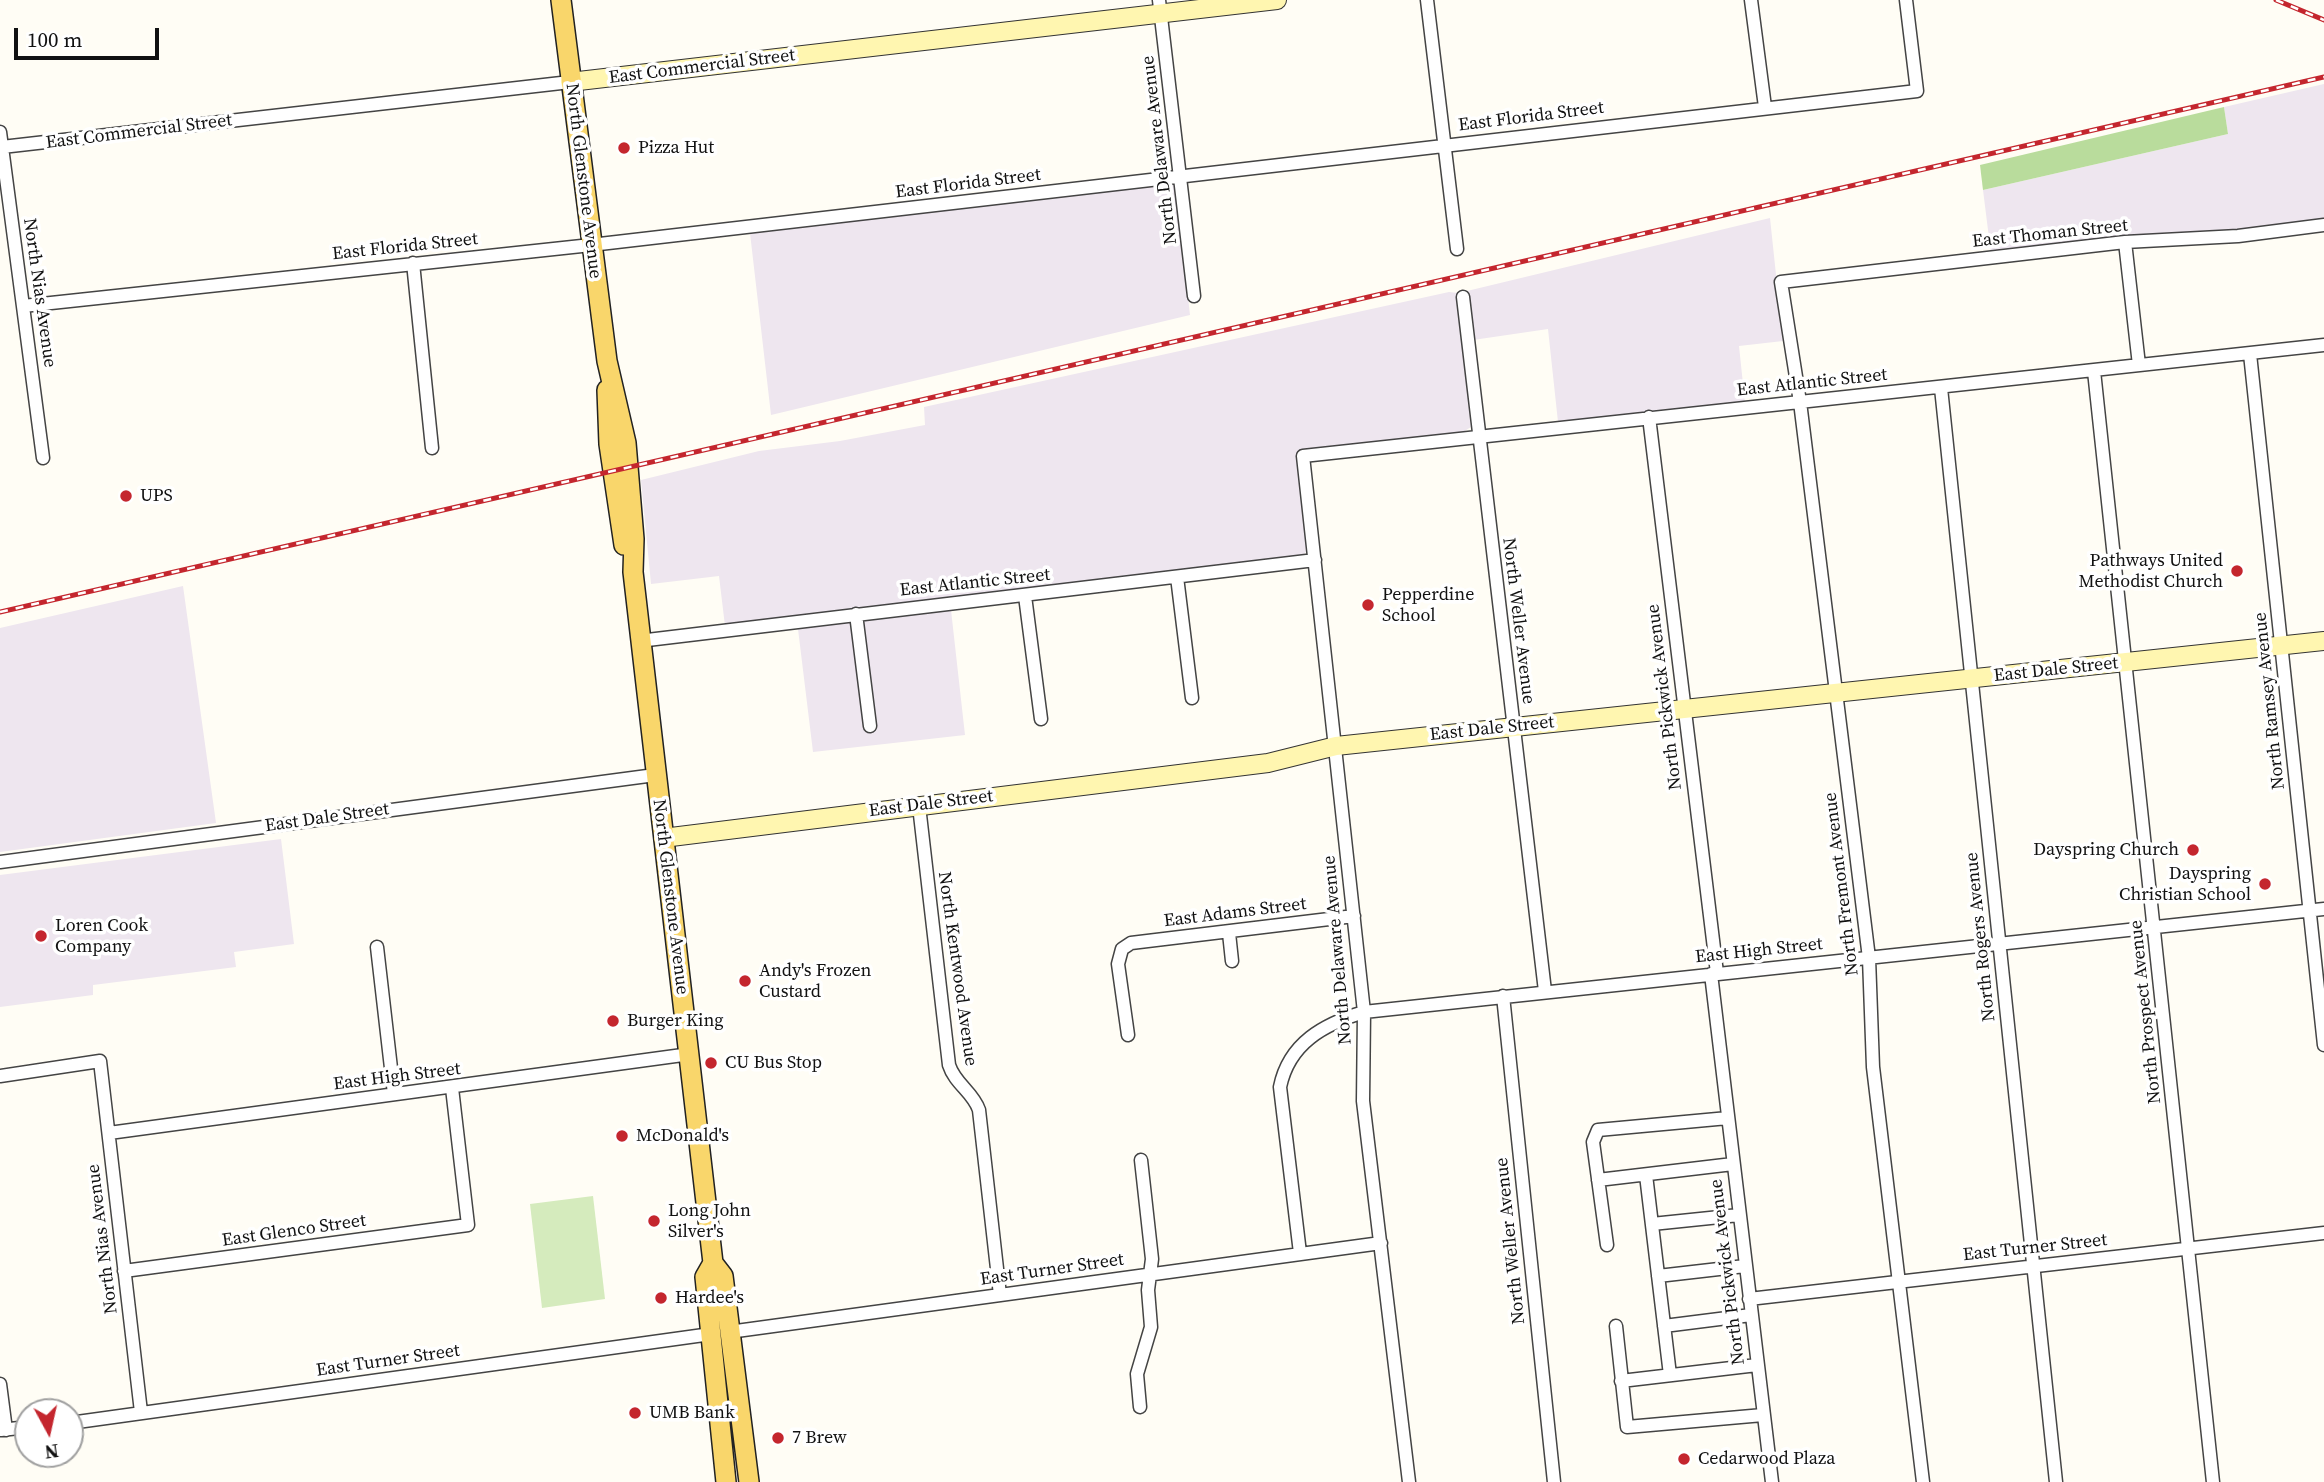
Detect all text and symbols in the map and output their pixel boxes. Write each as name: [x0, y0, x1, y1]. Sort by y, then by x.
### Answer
scale bar: [18, 14, 163, 58]
text: 100 m: [27, 25, 82, 54]
street label: East Commercial Street: [608, 45, 796, 89]
street label: North Delaware Avenue: [1138, 54, 1182, 246]
street label: North Glenstone Avenue: [560, 82, 606, 280]
street label: East Florida Street: [1457, 97, 1605, 137]
street label: East Commercial Street: [45, 110, 233, 154]
place label: Pizza Hut: [638, 137, 714, 159]
marker: Pizza Hut: [616, 140, 632, 156]
street label: East Florida Street: [894, 164, 1042, 204]
street label: East Thoman Street: [1971, 215, 2129, 253]
street label: North Nias Avenue: [18, 217, 60, 369]
street label: East Florida Street: [331, 229, 479, 265]
street label: East Atlantic Street: [1736, 364, 1888, 402]
place label: UPS: [140, 485, 173, 507]
marker: UPS: [118, 488, 134, 504]
street label: North Weller Avenue: [1497, 537, 1539, 705]
place label: Pathways United Methodist Church: [2079, 550, 2223, 592]
marker: Pathways United Methodist Church: [2229, 563, 2245, 579]
street label: East Atlantic Street: [899, 564, 1051, 602]
place label: Pepperdine School: [1382, 584, 1474, 626]
marker: Pepperdine School: [1360, 597, 1376, 613]
street label: North Pickwick Avenue: [1643, 603, 1687, 791]
street label: North Ramsey Avenue: [2250, 611, 2290, 791]
street label: East Dale Street: [1993, 653, 2119, 687]
street label: East Dale Street: [1429, 712, 1555, 746]
street label: East Dale Street: [868, 786, 994, 822]
street label: North Fremont Avenue: [1820, 791, 1864, 977]
street label: North Glenstone Avenue: [647, 798, 693, 996]
street label: East Dale Street: [264, 799, 390, 837]
place label: Dayspring Church: [2033, 839, 2179, 861]
marker: Dayspring Church: [2185, 842, 2201, 858]
street label: North Rogers Avenue: [1961, 851, 2001, 1023]
street label: North Delaware Avenue: [1319, 854, 1357, 1046]
place label: Dayspring Christian School: [2119, 863, 2251, 906]
street label: North Kentwood Avenue: [933, 870, 981, 1068]
marker: Dayspring Christian School: [2257, 876, 2273, 892]
street label: East Adams Street: [1163, 894, 1307, 932]
place label: Loren Cook Company: [55, 915, 148, 958]
street label: North Prospect Avenue: [2126, 919, 2166, 1105]
marker: Loren Cook Company: [33, 928, 49, 944]
street label: East High Street: [1694, 934, 1824, 968]
place label: Andy's Frozen Custard: [759, 960, 871, 1002]
marker: Andy's Frozen Custard: [737, 973, 753, 989]
place label: Burger King: [627, 1010, 724, 1032]
marker: Burger King: [605, 1013, 621, 1029]
place label: CU Bus Stop: [725, 1052, 822, 1074]
marker: CU Bus Stop: [703, 1055, 719, 1071]
street label: East High Street: [332, 1058, 462, 1096]
place label: McDonald's: [636, 1125, 729, 1147]
marker: McDonald's: [614, 1128, 630, 1144]
street label: North Weller Avenue: [1492, 1157, 1530, 1325]
street label: North Nias Avenue: [83, 1163, 123, 1315]
street label: North Pickwick Avenue: [1706, 1178, 1750, 1366]
place label: Long John Silver's: [668, 1200, 751, 1242]
street label: East Glenco Street: [221, 1210, 367, 1252]
marker: Long John Silver's: [646, 1213, 662, 1229]
street label: East Turner Street: [1962, 1230, 2108, 1266]
street label: East Turner Street: [979, 1249, 1125, 1291]
place label: Hardee's: [675, 1287, 744, 1309]
marker: Hardee's: [653, 1290, 669, 1306]
street label: East Turner Street: [315, 1340, 461, 1382]
north arrow: [14, 1398, 84, 1468]
place label: UMB Bank: [649, 1402, 735, 1424]
marker: UMB Bank: [627, 1405, 643, 1421]
place label: 7 Brew: [792, 1427, 847, 1449]
marker: 7 Brew: [770, 1430, 786, 1446]
text: N: [43, 1438, 60, 1466]
place label: Cedarwood Plaza: [1698, 1448, 1835, 1470]
marker: Cedarwood Plaza: [1676, 1451, 1692, 1467]

